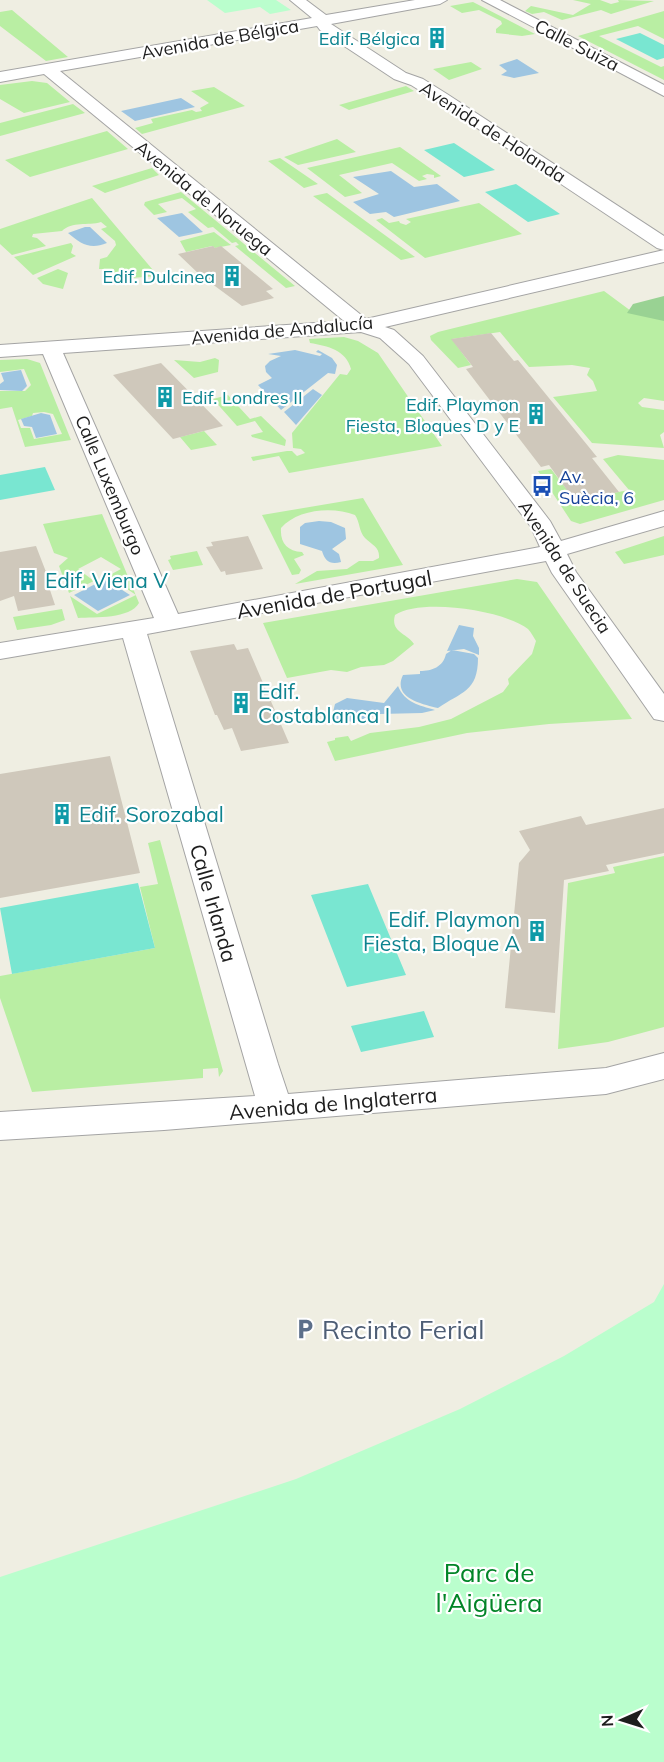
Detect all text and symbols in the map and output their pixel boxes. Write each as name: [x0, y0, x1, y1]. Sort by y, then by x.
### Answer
street label: Avenida de Bélgica: [139, 14, 301, 64]
street label: Calle Suiza: [531, 14, 623, 76]
building icon: Edif. Bélgica: [425, 26, 449, 50]
place label: Edif. Bélgica: [319, 27, 420, 50]
street label: Avenida de Holanda: [416, 76, 570, 188]
street label: Avenida de Noruega: [131, 135, 277, 261]
building icon: Edif. Dulcinea: [220, 264, 244, 288]
place label: Edif. Dulcinea: [102, 265, 215, 288]
street label: Avenida de Andalucía: [190, 311, 374, 349]
building icon: Edif. Londres II: [153, 385, 177, 409]
place label: Edif. Londres II: [182, 386, 303, 409]
place label: Edif. Playmon Fiesta, Bloques D y E: [346, 393, 519, 437]
building icon: Edif. Playmon Fiesta, Bloques D y E: [524, 402, 548, 426]
street label: Calle Luxemburgo: [70, 412, 150, 558]
place label: Av. Suècia, 6: [559, 465, 634, 509]
bus stop icon: Av. Suècia, 6: [530, 474, 554, 498]
street label: Avenida de Suecia: [513, 496, 617, 638]
street label: Avenida de Portugal: [234, 564, 434, 624]
place label: Edif. Viena V: [45, 567, 168, 593]
building icon: Edif. Viena V: [16, 568, 40, 592]
place label: Edif. Costablanca I: [258, 678, 390, 728]
building icon: Edif. Costablanca I: [229, 691, 253, 715]
place label: Edif. Sorozabal: [79, 801, 224, 827]
building icon: Edif. Sorozabal: [50, 802, 74, 826]
street label: Calle Irlanda: [185, 841, 243, 965]
place label: Edif. Playmon Fiesta, Bloque A: [363, 906, 521, 956]
building icon: Edif. Playmon Fiesta, Bloque A: [525, 919, 549, 943]
street label: Avenida de Inglaterra: [228, 1081, 438, 1125]
place label: Recinto Ferial: [322, 1313, 484, 1346]
parking icon: Recinto Ferial: [293, 1317, 317, 1341]
park label: Parc de l'Aigüera: [436, 1556, 542, 1619]
north arrow: [592, 1690, 652, 1750]
text: N: [597, 1714, 617, 1727]

